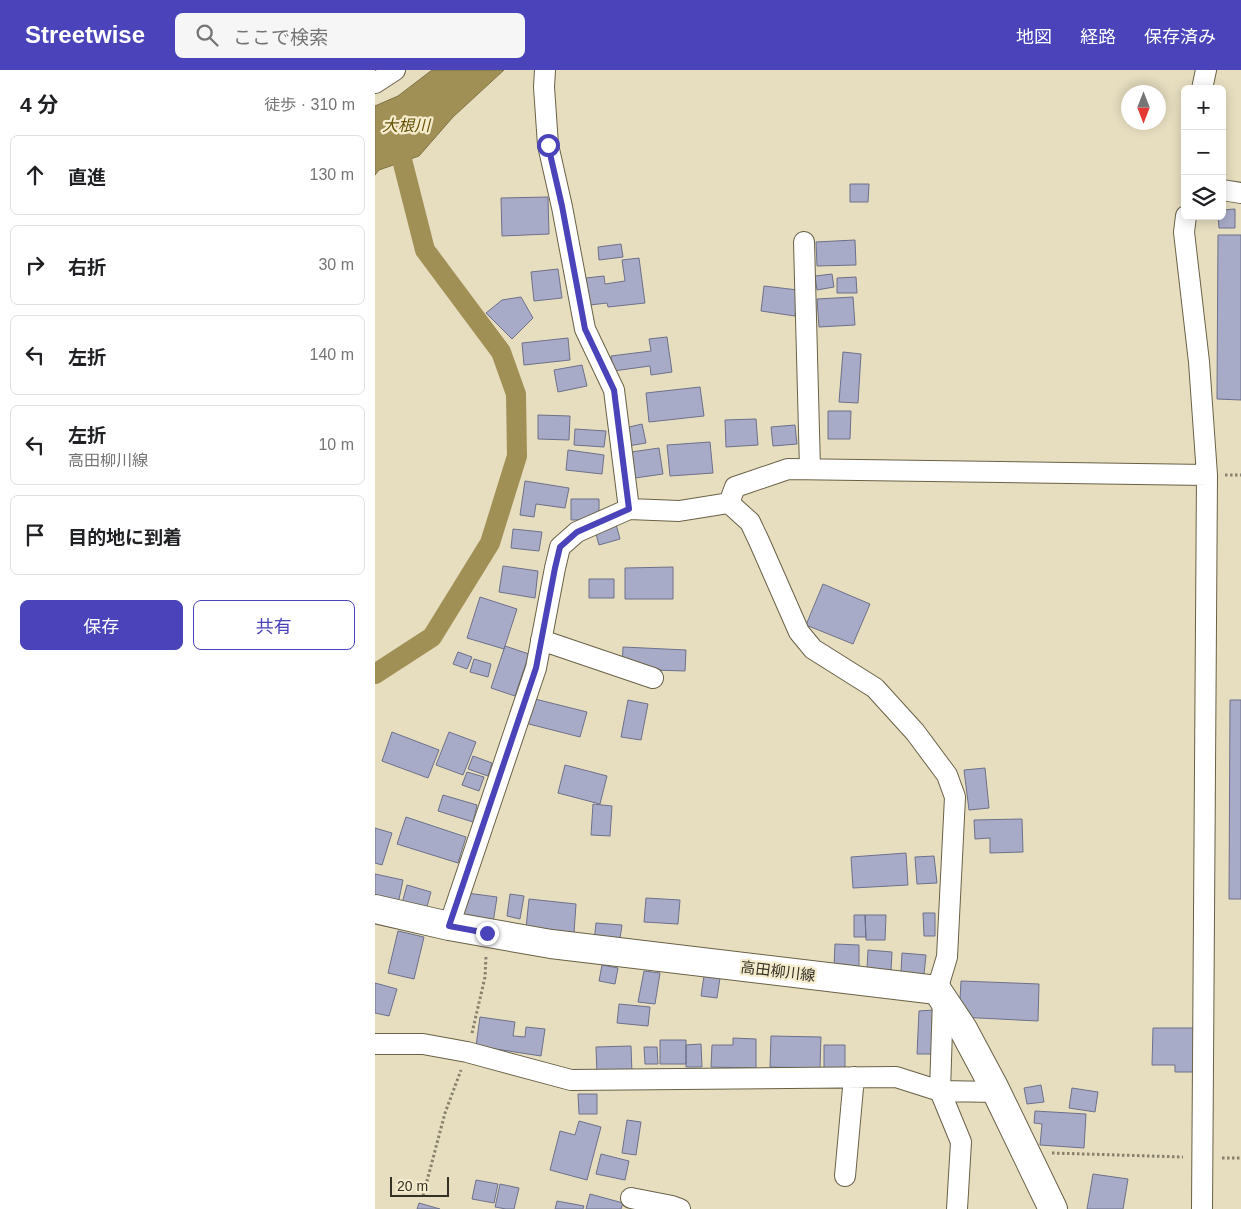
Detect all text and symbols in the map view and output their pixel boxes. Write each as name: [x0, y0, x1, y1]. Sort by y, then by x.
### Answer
search box: [175, 13, 525, 58]
text: Streetwise: [25, 21, 145, 48]
icon: search: [193, 21, 221, 49]
text: ここで検索: [233, 27, 328, 48]
text: 地図: [1016, 27, 1052, 47]
text: 経路: [1080, 27, 1116, 47]
text: 保存済み: [1144, 27, 1216, 47]
north arrow: [1121, 85, 1166, 130]
map controls: [1181, 85, 1226, 220]
button: +: [1181, 85, 1226, 130]
text: 4 分: [20, 93, 59, 116]
text: 徒歩 · 310 m: [264, 96, 355, 113]
water label: 大根川: [382, 117, 432, 134]
button: −: [1181, 130, 1226, 175]
route start: [537, 134, 560, 157]
icon: ahead: [21, 161, 49, 189]
text: 130 m: [310, 166, 354, 183]
text: 直進: [68, 167, 106, 188]
button: layers: [1181, 175, 1226, 220]
icon: right: [21, 251, 49, 279]
text: 30 m: [318, 256, 354, 273]
text: 右折: [68, 257, 106, 278]
icon: left: [21, 341, 49, 369]
text: 140 m: [310, 346, 354, 363]
text: 左折: [68, 347, 106, 368]
text: 左折: [68, 425, 106, 446]
icon: left: [21, 431, 49, 459]
text: 10 m: [318, 436, 354, 453]
text: 高田柳川線: [68, 452, 148, 469]
icon: arrive: [21, 521, 49, 549]
text: 目的地に到着: [68, 527, 182, 548]
button: 保存: [20, 600, 183, 650]
button: 共有: [193, 600, 355, 650]
route end: [476, 922, 499, 945]
street label: 高田柳川線: [740, 958, 816, 984]
scale bar: [390, 1174, 449, 1197]
text: 20 m: [397, 1178, 428, 1194]

